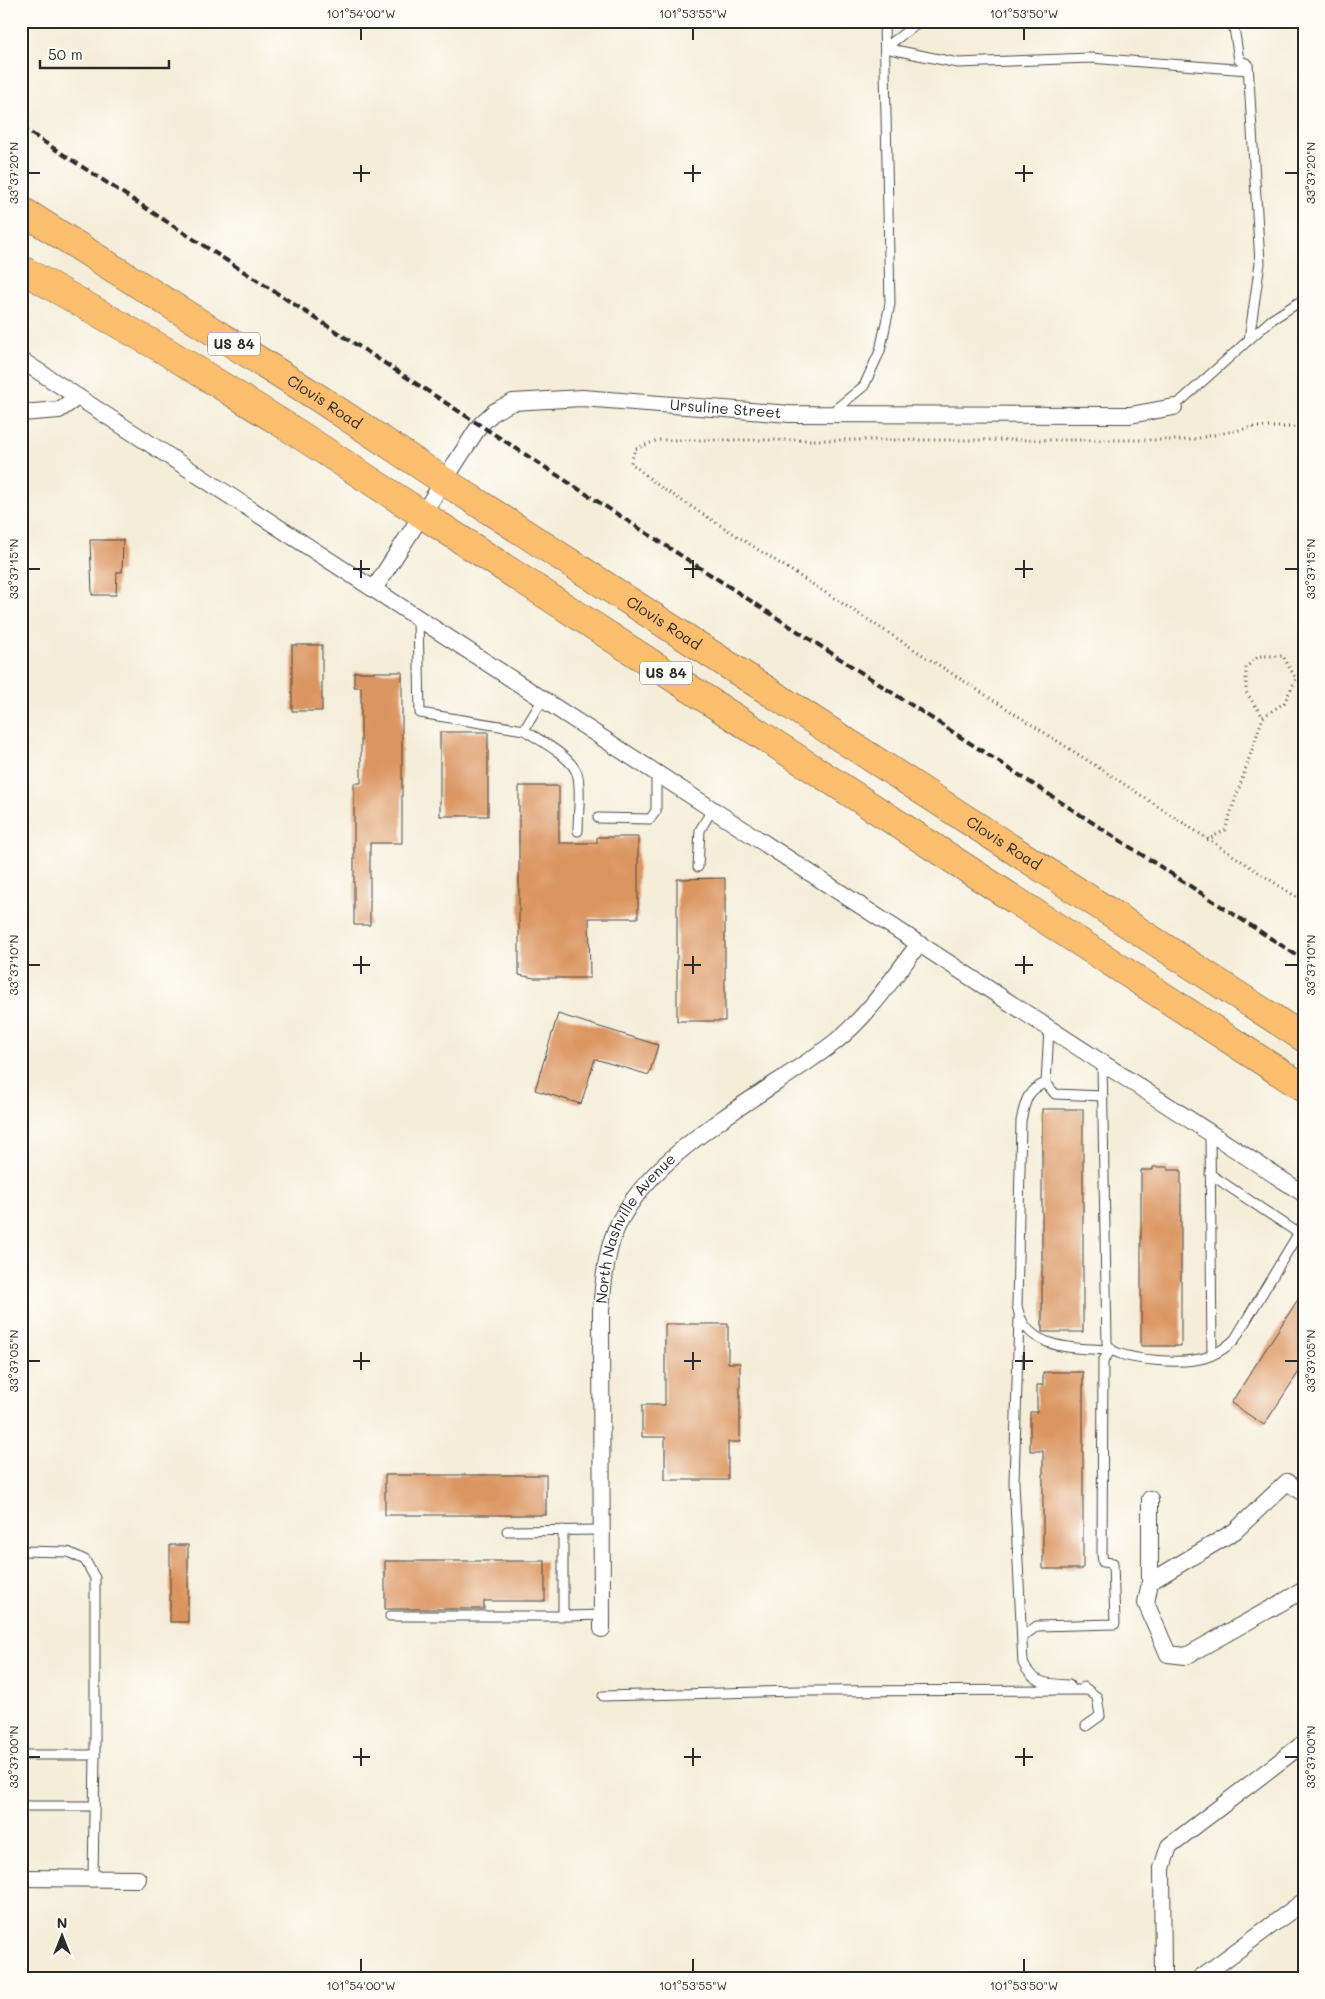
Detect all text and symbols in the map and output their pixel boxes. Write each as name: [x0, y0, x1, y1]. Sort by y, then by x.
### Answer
text: 101°54'00"W: [326, 5, 396, 21]
text: 101°53'55"W: [659, 5, 727, 21]
text: 101°53'50"W: [990, 5, 1058, 21]
scale bar: [40, 38, 169, 70]
text: 50 m: [48, 44, 83, 64]
text: 33°37'20"N: [5, 142, 21, 204]
text: 33°37'20"N: [1302, 142, 1318, 204]
road number: US 84: [208, 332, 260, 356]
street label: Clovis Road: [284, 370, 366, 433]
street label: Ursuline Street: [669, 394, 782, 422]
text: 33°37'15"N: [5, 539, 21, 599]
text: 33°37'15"N: [1302, 539, 1318, 599]
street label: Clovis Road: [623, 591, 705, 654]
road number: US 84: [640, 661, 692, 684]
street label: Clovis Road: [963, 811, 1045, 874]
text: 33°37'10"N: [5, 935, 21, 995]
text: 33°37'10"N: [1302, 935, 1318, 995]
street label: North Nashville Avenue: [591, 1148, 679, 1304]
text: 33°37'05"N: [5, 1330, 21, 1392]
text: 33°37'05"N: [1302, 1330, 1318, 1392]
text: 33°37'00"N: [5, 1726, 21, 1788]
text: 33°37'00"N: [1302, 1726, 1318, 1788]
north arrow: [38, 1912, 88, 1962]
text: N: [57, 1913, 67, 1932]
text: 101°54'00"W: [326, 1977, 396, 1993]
text: 101°53'55"W: [659, 1977, 727, 1993]
text: 101°53'50"W: [990, 1977, 1058, 1993]

